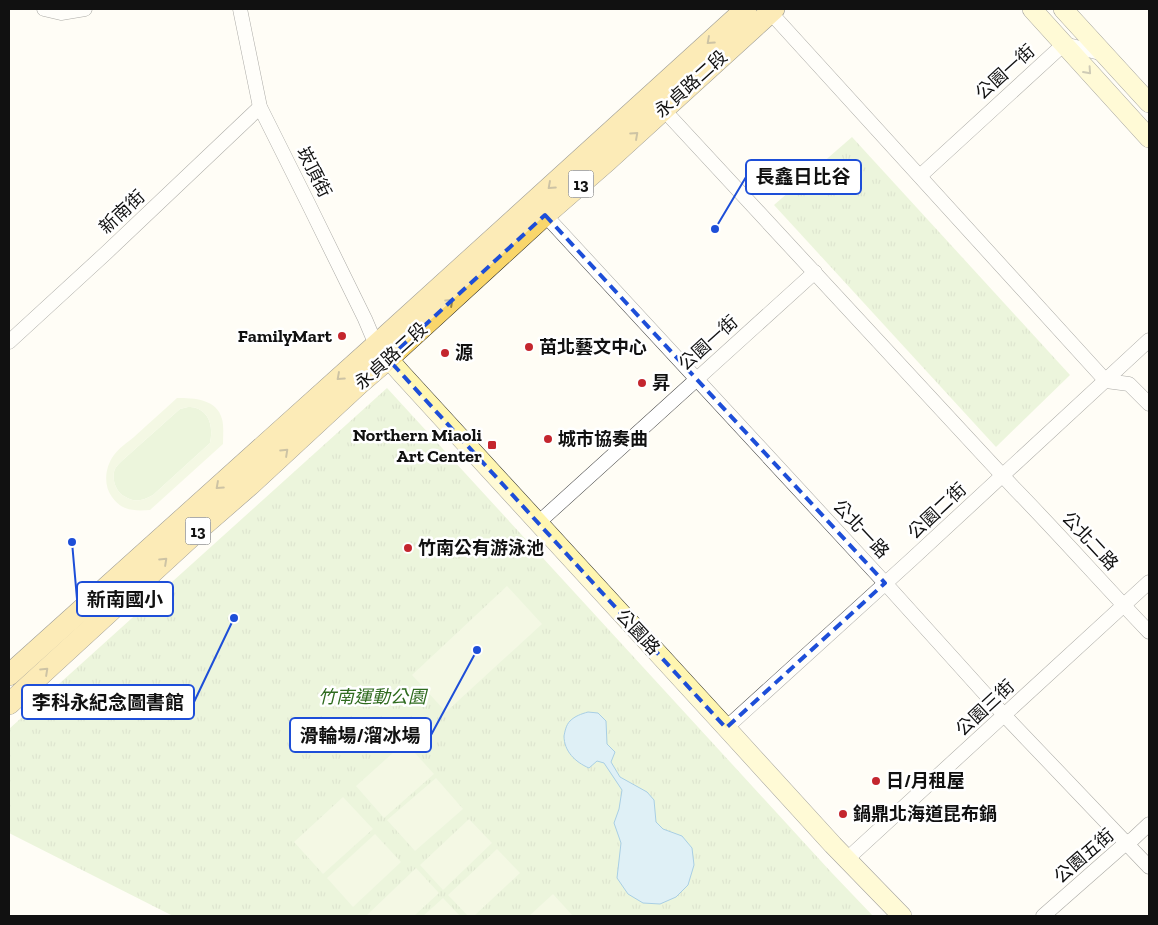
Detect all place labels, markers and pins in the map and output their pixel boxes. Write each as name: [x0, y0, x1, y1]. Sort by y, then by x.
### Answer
callout: 長鑫日比谷: [746, 160, 861, 194]
place label: FamilyMart: [238, 325, 333, 347]
marker: FamilyMart: [336, 330, 348, 342]
place label: 苗北藝文中心: [539, 336, 647, 358]
marker: 苗北藝文中心: [523, 341, 535, 353]
place label: 源: [455, 342, 473, 364]
marker: 源: [439, 347, 451, 359]
place label: 昇: [652, 372, 670, 394]
marker: 昇: [636, 377, 648, 389]
place label: Northern Miaoli Art Center: [353, 424, 483, 467]
place label: 城市協奏曲: [558, 428, 648, 450]
marker: 城市協奏曲: [542, 433, 554, 445]
marker: Northern Miaoli Art Center: [486, 439, 498, 451]
place label: 竹南公有游泳池: [418, 537, 544, 559]
marker: 竹南公有游泳池: [402, 542, 414, 554]
callout: 新南國小: [77, 582, 173, 616]
callout: 李科永紀念圖書館: [22, 685, 194, 719]
callout: 滑輪場/溜冰場: [290, 718, 431, 752]
place label: 日/月租屋: [886, 770, 965, 792]
marker: 日/月租屋: [870, 775, 882, 787]
place label: 鍋鼎北海道昆布鍋: [853, 803, 997, 825]
marker: 鍋鼎北海道昆布鍋: [837, 808, 849, 820]

